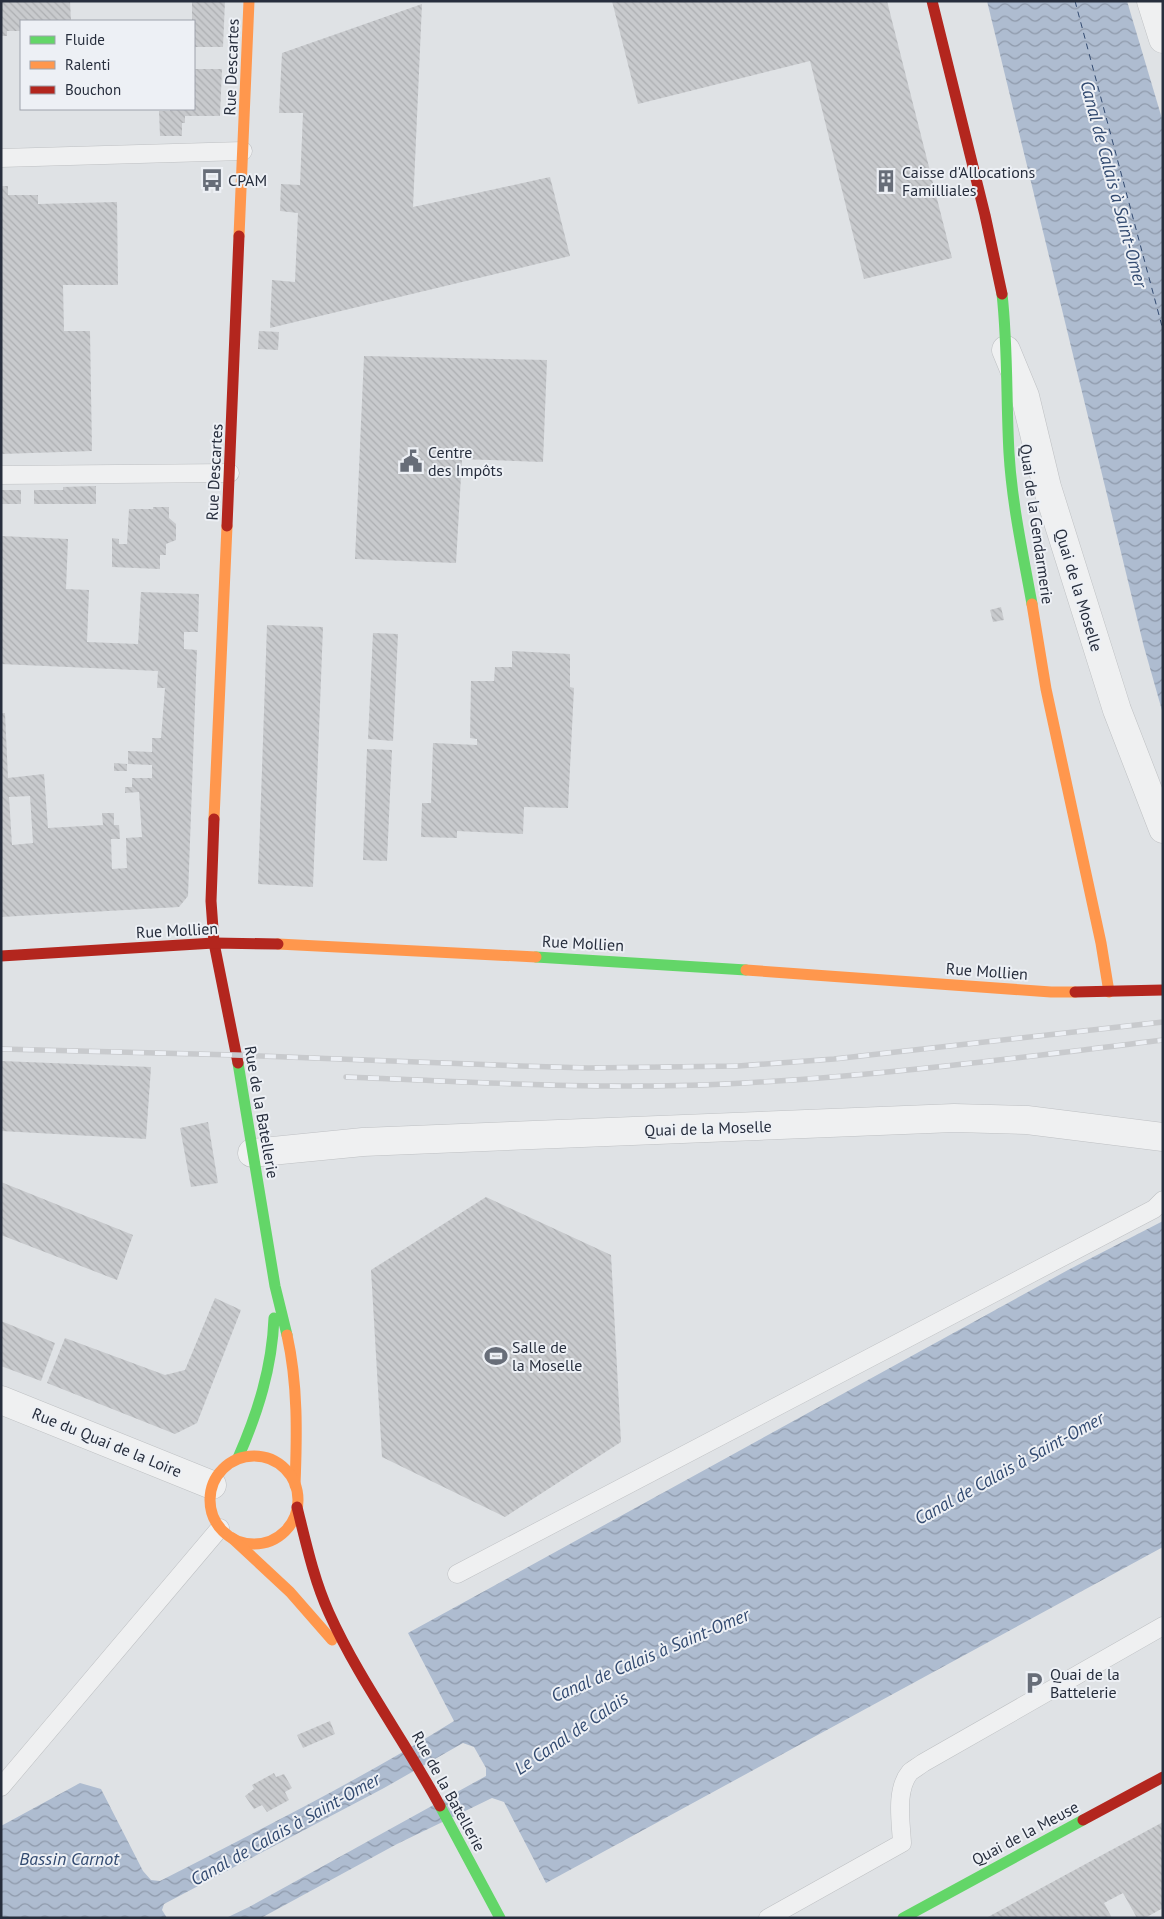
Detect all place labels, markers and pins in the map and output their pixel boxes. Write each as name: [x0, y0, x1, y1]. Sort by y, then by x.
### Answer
place label: Caisse d'Allocations Familliales: [902, 162, 1036, 200]
bus stop icon: CPAM: [199, 167, 225, 193]
building icon: Caisse d'Allocations Familliales: [873, 168, 899, 194]
place label: CPAM: [228, 170, 267, 190]
place label: Centre des Impôts: [428, 442, 503, 480]
public building icon: Centre des Impôts: [398, 448, 424, 474]
place label: Salle de la Moselle: [512, 1337, 582, 1375]
sports icon: Salle de la Moselle: [483, 1343, 509, 1369]
place label: Quai de la Battelerie: [1050, 1664, 1120, 1702]
parking icon: Quai de la Battelerie: [1021, 1670, 1047, 1696]

